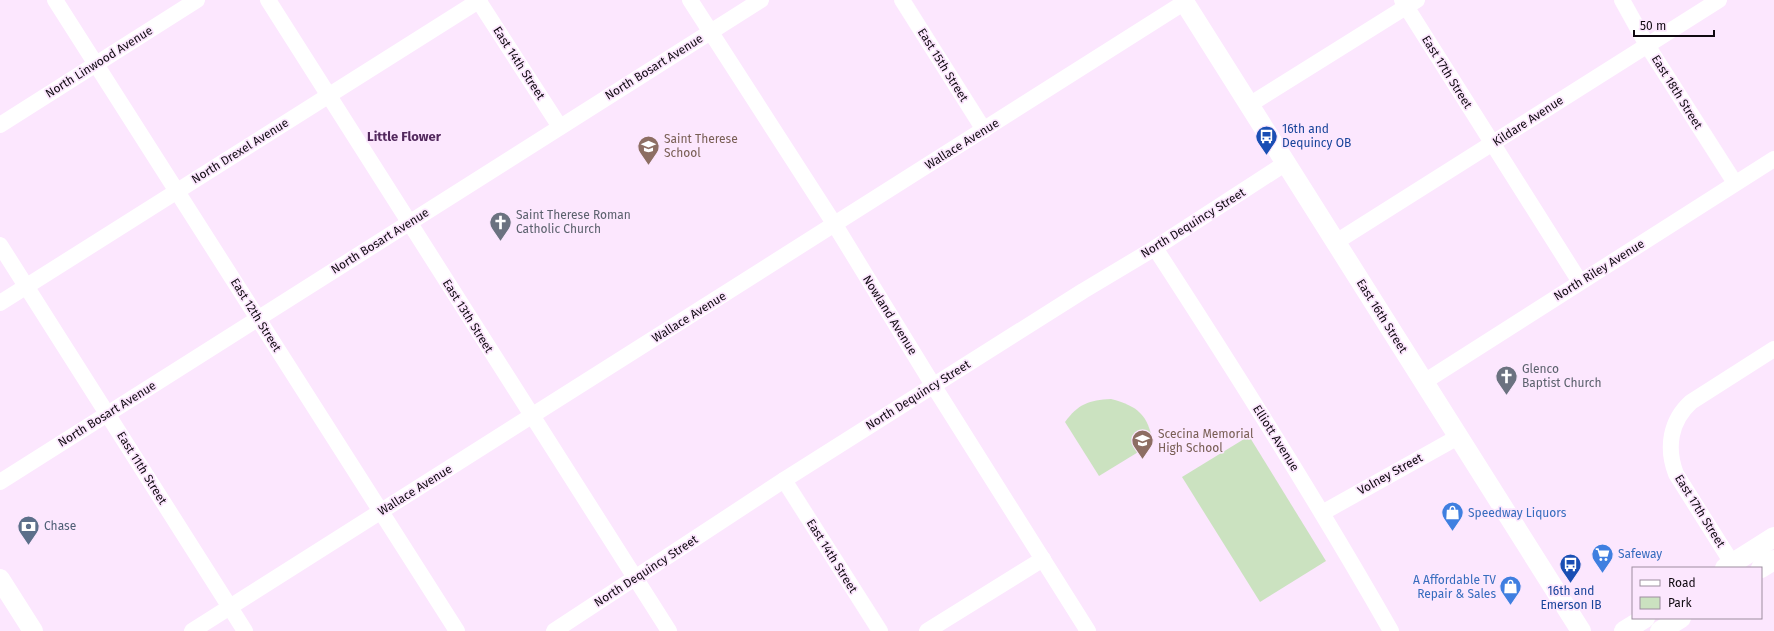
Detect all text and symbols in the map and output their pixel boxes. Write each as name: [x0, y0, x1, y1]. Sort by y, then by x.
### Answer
scale bar: [1634, 12, 1714, 38]
text: 50 m: [1640, 19, 1666, 33]
street label: North Linwood Avenue: [43, 23, 155, 101]
street label: East 14th Street: [490, 24, 548, 103]
street label: East 15th Street: [915, 26, 972, 105]
street label: North Bosart Avenue: [603, 31, 705, 103]
street label: East 17th Street: [1419, 33, 1475, 112]
street label: East 18th Street: [1649, 52, 1706, 132]
street label: Kildare Avenue: [1490, 93, 1566, 149]
street label: North Drexel Avenue: [189, 115, 291, 187]
street label: Wallace Avenue: [922, 116, 1002, 172]
place label: 16th and Dequincy OB: [1282, 122, 1351, 150]
bus stop icon: 16th and Dequincy OB: [1254, 123, 1280, 156]
district label: Little Flower: [367, 129, 442, 144]
place label: Saint Therese School: [664, 132, 738, 160]
school or university icon: Saint Therese School: [635, 133, 661, 166]
street label: North Dequincy Street: [1138, 185, 1248, 261]
street label: North Bosart Avenue: [329, 205, 431, 277]
place label: Saint Therese Roman Catholic Church: [516, 208, 631, 236]
church icon: Saint Therese Roman Catholic Church: [487, 209, 513, 242]
street label: North Riley Avenue: [1551, 237, 1647, 303]
street label: Nowland Avenue: [860, 273, 920, 357]
street label: East 12th Street: [228, 276, 285, 355]
street label: East 16th Street: [1354, 276, 1411, 356]
street label: East 13th Street: [440, 277, 497, 356]
street label: Wallace Avenue: [649, 289, 729, 345]
street label: North Dequincy Street: [863, 357, 973, 433]
place label: Glenco Baptist Church: [1522, 362, 1601, 390]
church icon: Glenco Baptist Church: [1493, 363, 1519, 396]
street label: North Bosart Avenue: [56, 378, 158, 450]
street label: Elliott Avenue: [1250, 402, 1302, 474]
place label: Scecina Memorial High School: [1158, 427, 1254, 455]
school or university icon: Scecina Memorial High School: [1130, 428, 1156, 461]
street label: East 11th Street: [114, 429, 170, 508]
street label: Volney Street: [1355, 450, 1425, 498]
street label: Wallace Avenue: [375, 462, 455, 518]
street label: East 17th Street: [1672, 472, 1728, 551]
shop icon: Speedway Liquors: [1439, 500, 1465, 533]
place label: Speedway Liquors: [1468, 506, 1567, 520]
bank icon: Chase: [15, 513, 41, 546]
street label: East 14th Street: [804, 516, 861, 596]
place label: Chase: [44, 519, 76, 533]
street label: North Dequincy Street: [592, 532, 701, 610]
supermarket icon: Safeway: [1590, 541, 1616, 574]
place label: Safeway: [1618, 547, 1662, 561]
bus stop icon: 16th and Emerson IB: [1558, 551, 1584, 584]
legend: [1632, 567, 1762, 619]
place label: A Affordable TV Repair & Sales: [1413, 573, 1496, 601]
shop icon: A Affordable TV Repair & Sales: [1498, 574, 1524, 607]
text: Road: [1668, 576, 1696, 590]
place label: 16th and Emerson IB: [1540, 584, 1602, 612]
text: Park: [1668, 596, 1692, 610]

